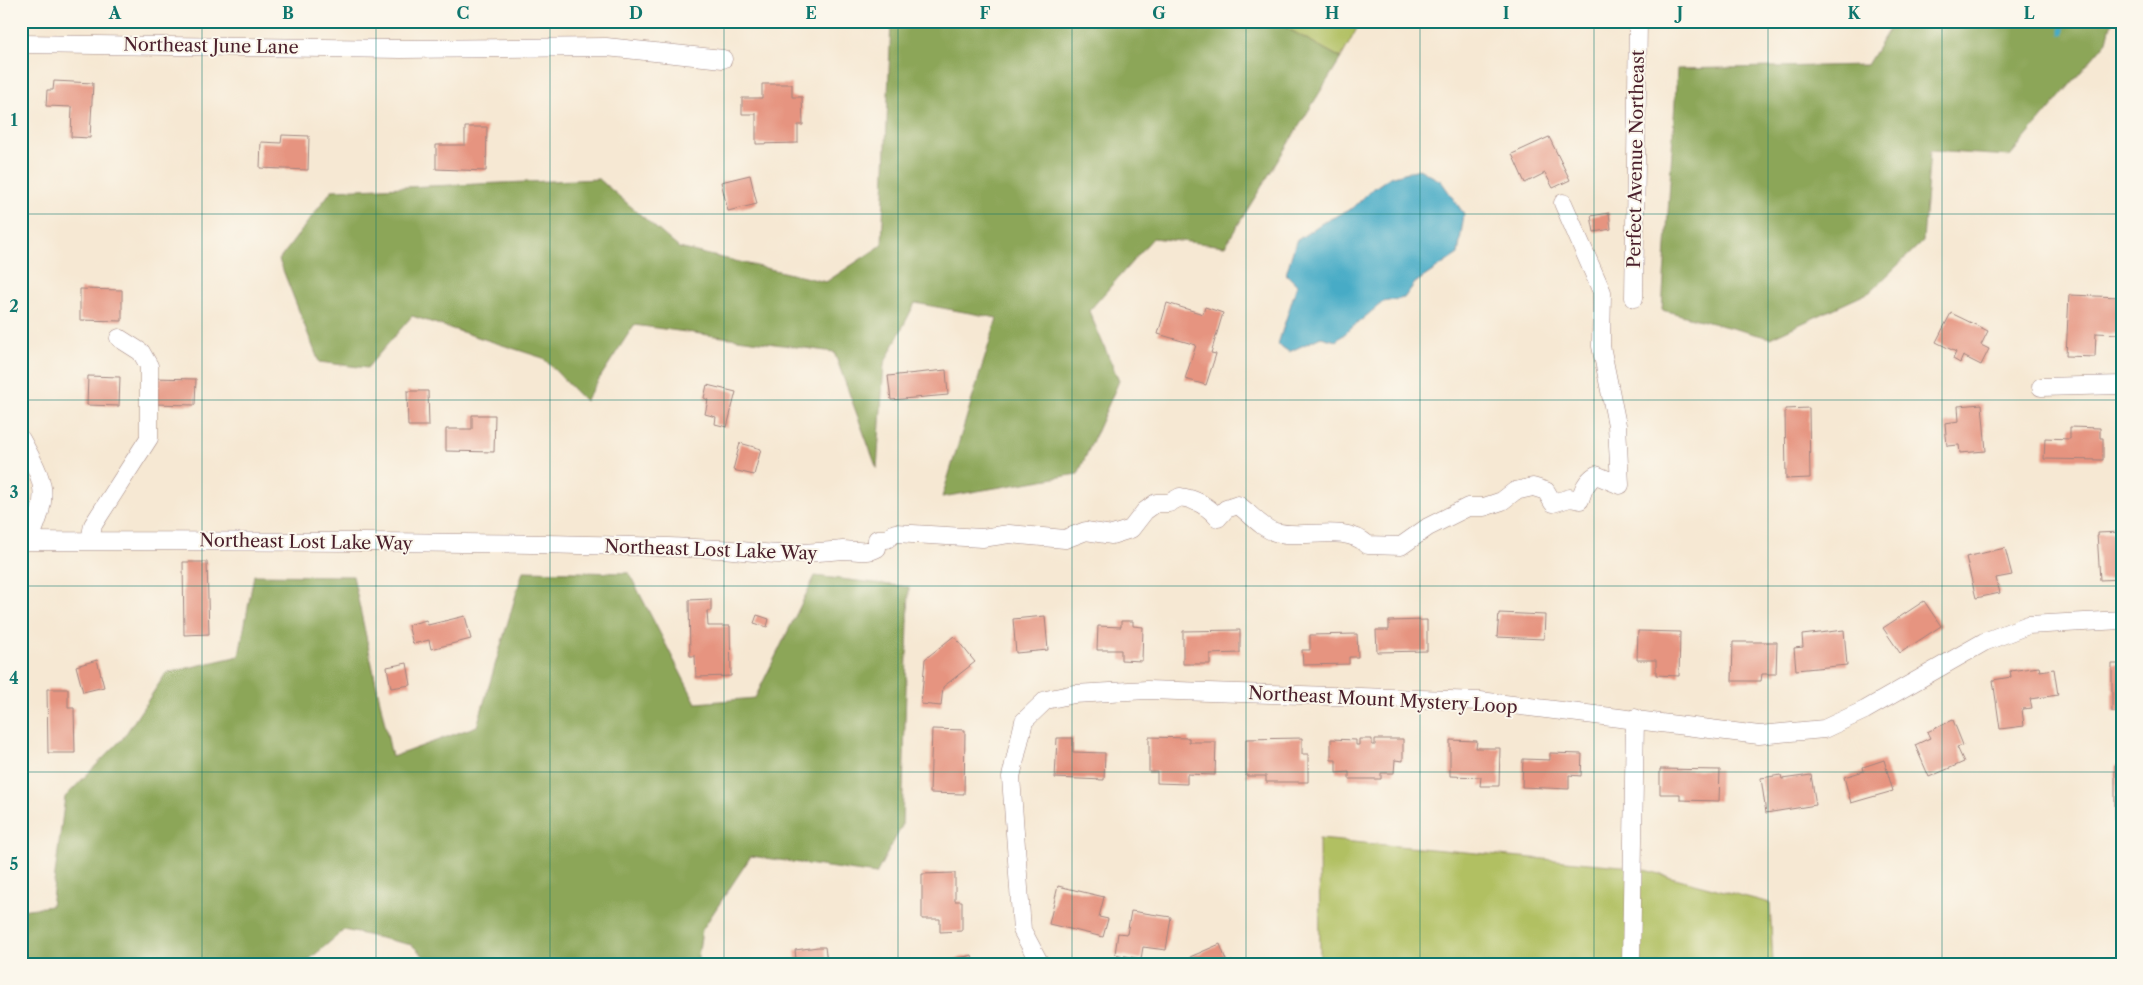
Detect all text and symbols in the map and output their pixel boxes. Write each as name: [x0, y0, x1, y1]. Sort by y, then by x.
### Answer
text: A: [108, 3, 122, 23]
text: B: [282, 3, 294, 23]
text: C: [457, 3, 469, 23]
text: D: [629, 3, 643, 23]
text: E: [805, 3, 817, 23]
text: F: [980, 3, 991, 23]
text: G: [1152, 3, 1166, 23]
text: H: [1325, 3, 1339, 23]
text: I: [1503, 3, 1510, 23]
text: J: [1674, 3, 1683, 23]
text: K: [1848, 3, 1862, 23]
text: L: [2023, 3, 2035, 23]
street label: Northeast June Lane: [123, 33, 299, 59]
street label: Perfect Avenue Northeast: [1623, 49, 1649, 268]
text: 1: [10, 110, 18, 130]
text: 2: [9, 296, 19, 316]
text: 3: [9, 482, 19, 502]
street label: Northeast Lost Lake Way: [199, 529, 414, 555]
street label: Northeast Lost Lake Way: [604, 535, 819, 565]
text: 4: [9, 668, 19, 688]
street label: Northeast Mount Mystery Loop: [1248, 682, 1518, 718]
text: 5: [10, 854, 19, 874]

